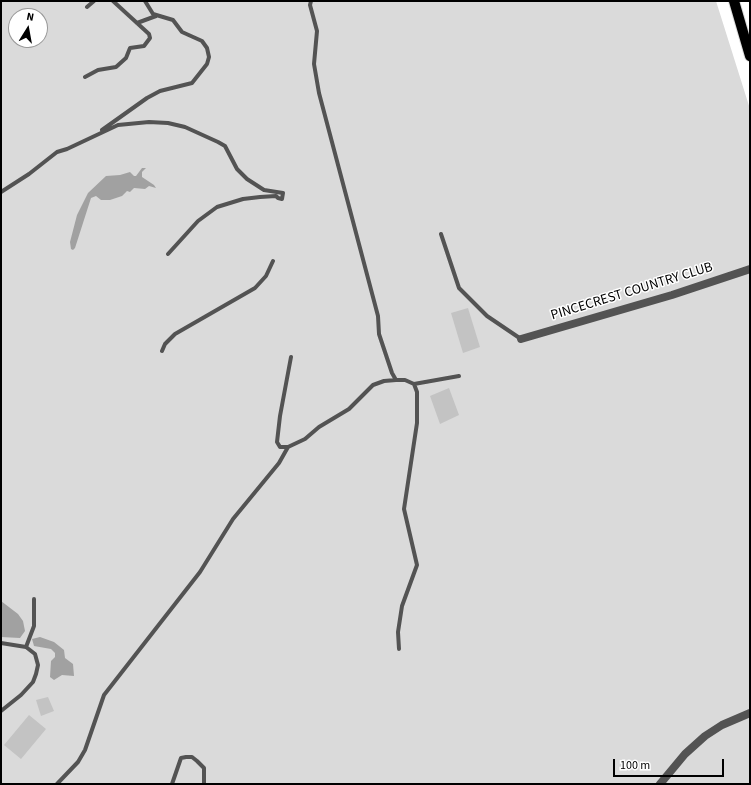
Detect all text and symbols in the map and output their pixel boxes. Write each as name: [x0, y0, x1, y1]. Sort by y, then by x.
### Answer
north arrow: [8, 8, 48, 48]
text: N: [25, 9, 35, 25]
street label: PINCECREST COUNTRY CLUB: [549, 259, 715, 325]
scale bar: [615, 751, 726, 777]
text: 100 m: [620, 757, 650, 774]

